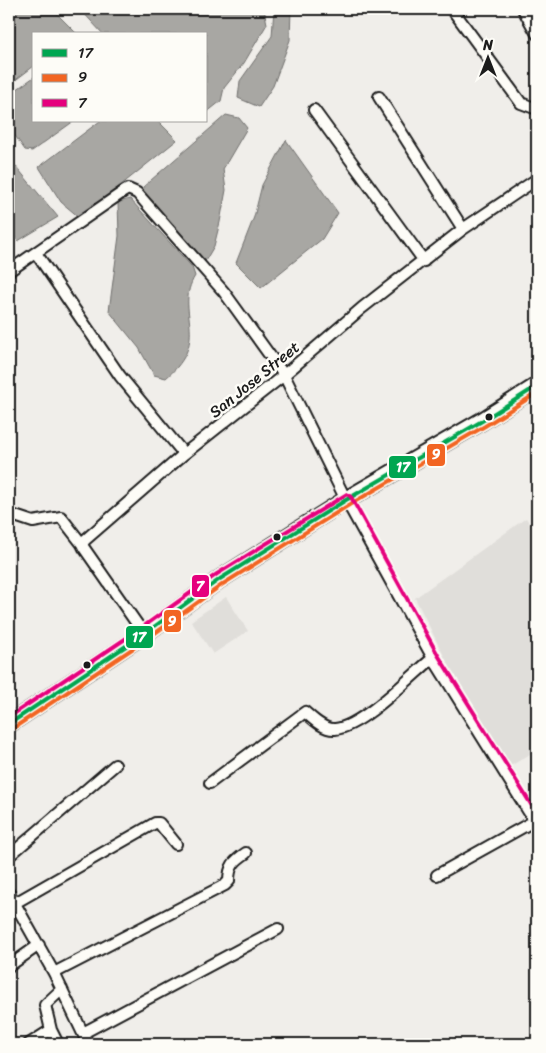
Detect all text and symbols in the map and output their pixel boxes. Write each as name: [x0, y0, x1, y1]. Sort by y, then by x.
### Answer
legend: [32, 32, 208, 122]
north arrow: [464, 32, 514, 82]
text: N: [482, 33, 493, 58]
text: 17: [78, 40, 94, 66]
text: 9: [78, 64, 87, 90]
text: 7: [78, 90, 88, 116]
street label: San Jose Street: [202, 333, 306, 426]
unlabelled marker: [484, 412, 494, 422]
text: 9: [432, 442, 441, 467]
line badge: 9: [426, 443, 446, 467]
line badge: 17: [388, 455, 417, 479]
text: 17: [396, 455, 411, 480]
unlabelled marker: [272, 532, 282, 542]
line badge: 7: [191, 574, 210, 598]
text: 7: [196, 574, 205, 599]
line badge: 9: [163, 609, 182, 633]
text: 9: [168, 609, 177, 634]
line badge: 17: [125, 625, 154, 649]
text: 17: [132, 625, 147, 650]
unlabelled marker: [82, 660, 92, 670]

